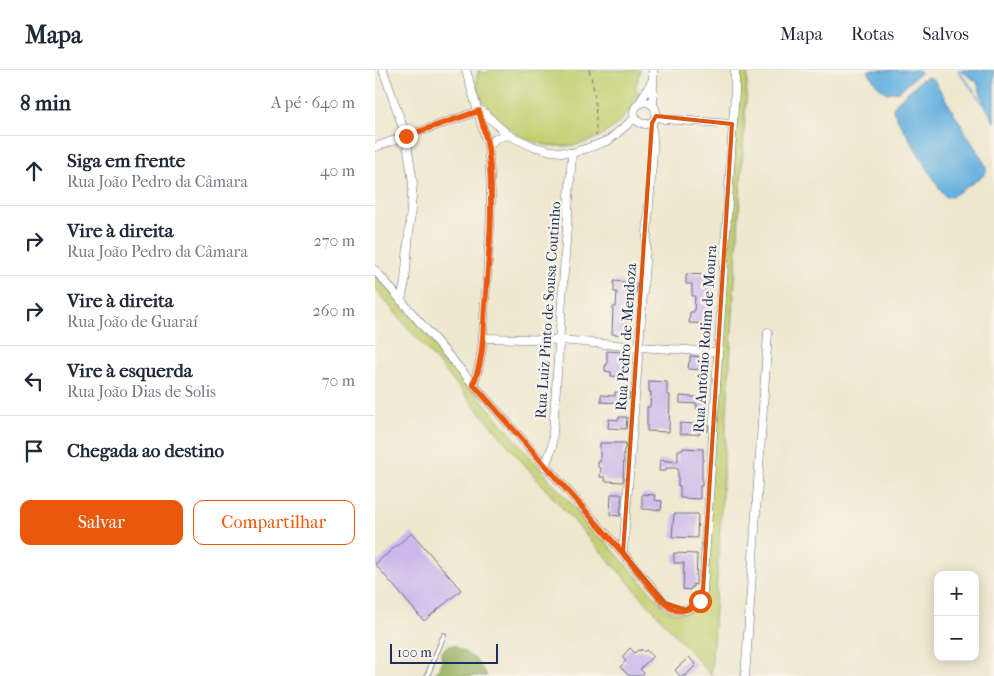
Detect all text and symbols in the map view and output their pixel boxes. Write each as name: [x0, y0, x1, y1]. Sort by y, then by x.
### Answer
text: Mapa: [25, 21, 82, 49]
text: Mapa: [780, 24, 823, 45]
text: Rotas: [851, 24, 894, 45]
text: Salvos: [922, 24, 969, 45]
text: 8 min: [20, 91, 71, 115]
text: A pé · 640 m: [271, 93, 355, 112]
route end: [395, 125, 418, 148]
text: Siga em frente: [67, 150, 185, 172]
icon: ahead: [20, 157, 48, 185]
text: 40 m: [320, 161, 355, 180]
text: Rua João Pedro da Câmara: [67, 172, 248, 191]
street label: Rua Luiz Pinto de Sousa Coutinho: [531, 200, 565, 419]
text: Vire à direita: [67, 220, 174, 242]
icon: right: [20, 227, 48, 255]
text: 270 m: [314, 231, 355, 250]
text: Rua João Pedro da Câmara: [67, 242, 248, 261]
street label: Rua Antônio Rolim de Moura: [689, 243, 721, 434]
street label: Rua Pedro de Mendoza: [612, 261, 640, 412]
text: Vire à direita: [67, 290, 174, 312]
icon: right: [20, 297, 48, 325]
text: 260 m: [313, 301, 355, 320]
text: Rua João de Guaraí: [67, 312, 198, 331]
text: Vire à esquerda: [67, 360, 193, 382]
icon: left: [20, 367, 48, 395]
text: 70 m: [322, 371, 355, 390]
text: Rua João Dias de Solis: [67, 382, 216, 401]
icon: arrive: [20, 437, 48, 465]
text: Chegada ao destino: [67, 440, 224, 462]
button: Salvar: [20, 500, 183, 545]
button: Compartilhar: [193, 500, 355, 545]
map controls: [934, 571, 979, 661]
button: +: [934, 571, 979, 616]
route start: [689, 590, 712, 613]
button: −: [934, 616, 979, 661]
scale bar: [390, 641, 497, 664]
text: 100 m: [397, 644, 432, 661]

